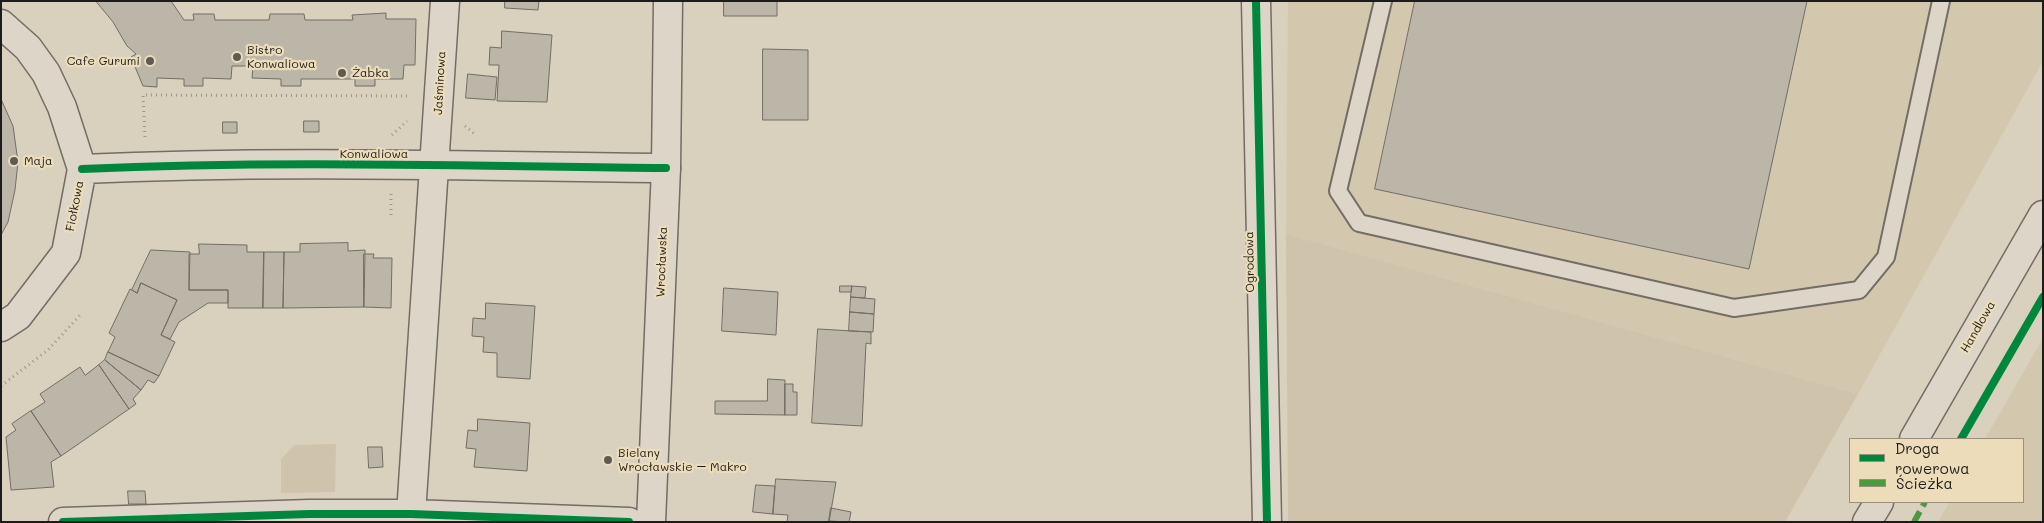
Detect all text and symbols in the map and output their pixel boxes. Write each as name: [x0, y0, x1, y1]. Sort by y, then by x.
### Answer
place label: Bistro Konwaliowa: [247, 43, 315, 71]
marker: Bistro Konwaliowa: [231, 51, 243, 63]
street label: Jaśminowa: [431, 51, 449, 115]
place label: Cafe Gurumi: [67, 54, 140, 68]
marker: Cafe Gurumi: [144, 55, 156, 67]
place label: Żabka: [352, 66, 389, 80]
marker: Żabka: [336, 67, 348, 79]
street label: Konwaliowa: [340, 147, 408, 161]
place label: Maja: [24, 154, 53, 168]
marker: Maja: [8, 155, 20, 167]
street label: Fiołkowa: [63, 179, 87, 233]
street label: Wrocławska: [654, 226, 670, 298]
street label: Ogrodowa: [1242, 231, 1258, 293]
street label: Handlowa: [1957, 299, 1999, 355]
legend: [1849, 438, 2024, 503]
text: Droga rowerowa: [1895, 438, 1970, 478]
place label: Bielany Wrocławskie – Makro: [618, 446, 747, 474]
marker: Bielany Wrocławskie – Makro: [602, 454, 614, 466]
text: Ścieżka: [1896, 473, 1953, 493]

